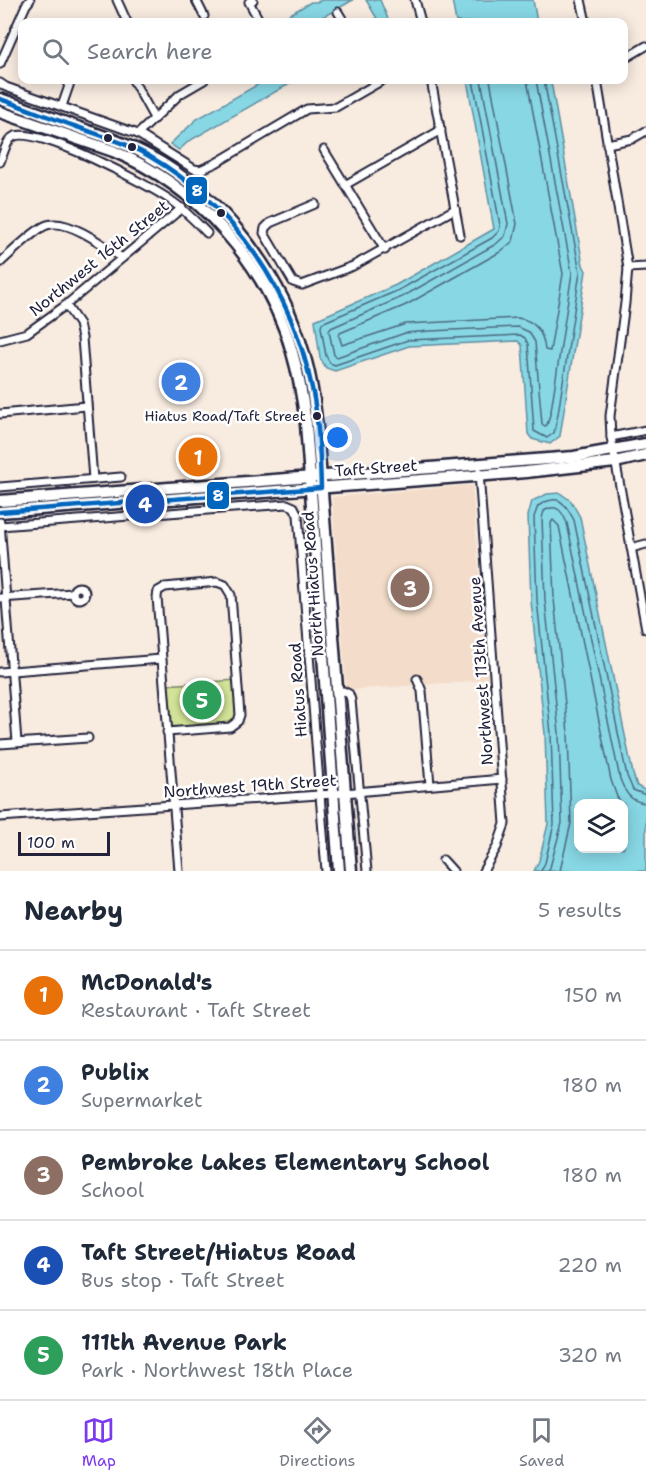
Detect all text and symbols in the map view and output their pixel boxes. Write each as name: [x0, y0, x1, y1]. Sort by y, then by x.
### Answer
search box: [18, 18, 628, 84]
icon: search: [39, 35, 72, 68]
text: Search here: [87, 37, 213, 66]
unlabelled marker: [102, 132, 114, 144]
unlabelled marker: [126, 141, 138, 153]
line badge: 8: [185, 176, 208, 205]
text: 8: [191, 180, 203, 201]
street label: Northwest 16th Street: [25, 195, 173, 321]
unlabelled marker: [215, 207, 227, 219]
pin: 2: [162, 360, 201, 404]
place label: Hiatus Road/Taft Street: [144, 407, 306, 425]
marker: Hiatus Road/Taft Street: [311, 410, 323, 422]
your location: [323, 423, 352, 452]
pin: 1: [178, 434, 218, 480]
street label: Taft Street: [334, 455, 418, 481]
line badge: 8: [206, 481, 230, 510]
pin: 4: [126, 482, 164, 526]
text: 8: [212, 485, 224, 506]
street label: North Hiatus Road: [297, 511, 329, 657]
pin: 3: [390, 566, 430, 610]
street label: Northwest 113th Avenue: [464, 576, 498, 766]
street label: Hiatus Road: [284, 642, 312, 738]
pin: 5: [182, 678, 222, 722]
street label: Northwest 19th Street: [163, 769, 337, 803]
map controls: [574, 799, 628, 853]
button: layers: [574, 799, 628, 853]
scale bar: [18, 829, 110, 856]
text: 100 m: [27, 832, 75, 853]
text: Nearby: [24, 893, 123, 928]
text: 5 results: [538, 897, 622, 923]
text: McDonald's: [81, 968, 212, 997]
text: 1: [39, 982, 48, 1008]
text: 150 m: [564, 982, 622, 1008]
text: Restaurant · Taft Street: [81, 997, 311, 1023]
text: Publix: [81, 1058, 149, 1087]
text: 2: [37, 1072, 51, 1098]
text: 180 m: [562, 1072, 622, 1098]
text: Supermarket: [81, 1087, 203, 1113]
text: Pembroke Lakes Elementary School: [81, 1148, 489, 1177]
text: 3: [37, 1162, 51, 1188]
text: 180 m: [562, 1162, 622, 1188]
text: School: [81, 1177, 144, 1203]
text: Taft Street/Hiatus Road: [81, 1238, 356, 1267]
text: 4: [37, 1252, 51, 1278]
text: 220 m: [558, 1252, 622, 1278]
text: Bus stop · Taft Street: [81, 1267, 285, 1293]
text: 111th Avenue Park: [81, 1328, 287, 1357]
text: 5: [37, 1342, 50, 1368]
text: 320 m: [558, 1342, 622, 1368]
text: Park · Northwest 18th Place: [81, 1357, 353, 1383]
tab: Map: [82, 1414, 116, 1471]
tab: Directions: [279, 1414, 356, 1471]
tab: Saved: [519, 1414, 564, 1471]

